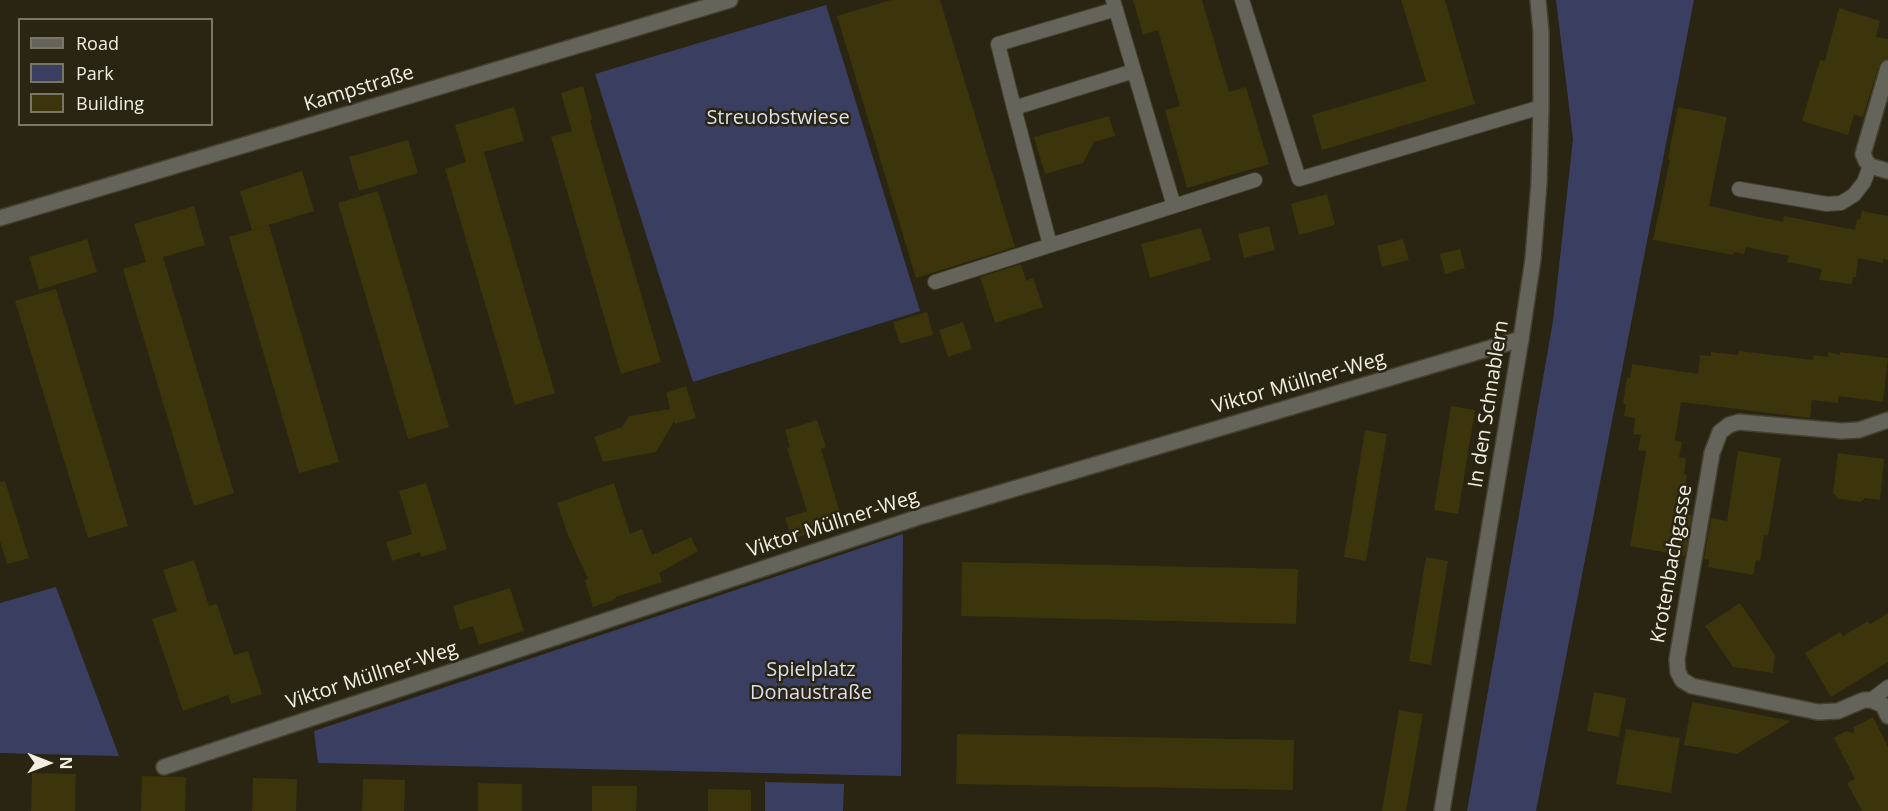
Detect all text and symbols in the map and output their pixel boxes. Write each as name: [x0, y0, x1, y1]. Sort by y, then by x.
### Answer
legend: [18, 18, 213, 126]
text: Road: [76, 31, 119, 55]
text: Park: [76, 61, 114, 85]
street label: Kampstraße: [301, 61, 417, 117]
text: Building: [76, 91, 144, 115]
park label: Streuobstwiese: [706, 106, 850, 130]
street label: In den Schnablern: [1464, 319, 1514, 489]
street label: Viktor Müllner-Weg: [1210, 347, 1388, 419]
street label: Krotenbachgasse: [1646, 483, 1698, 645]
street label: Viktor Müllner-Weg: [744, 485, 922, 563]
street label: Viktor Müllner-Weg: [283, 637, 461, 715]
park label: Spielplatz Donaustraße: [750, 658, 872, 705]
north arrow: [18, 733, 78, 793]
text: N: [55, 756, 77, 770]

